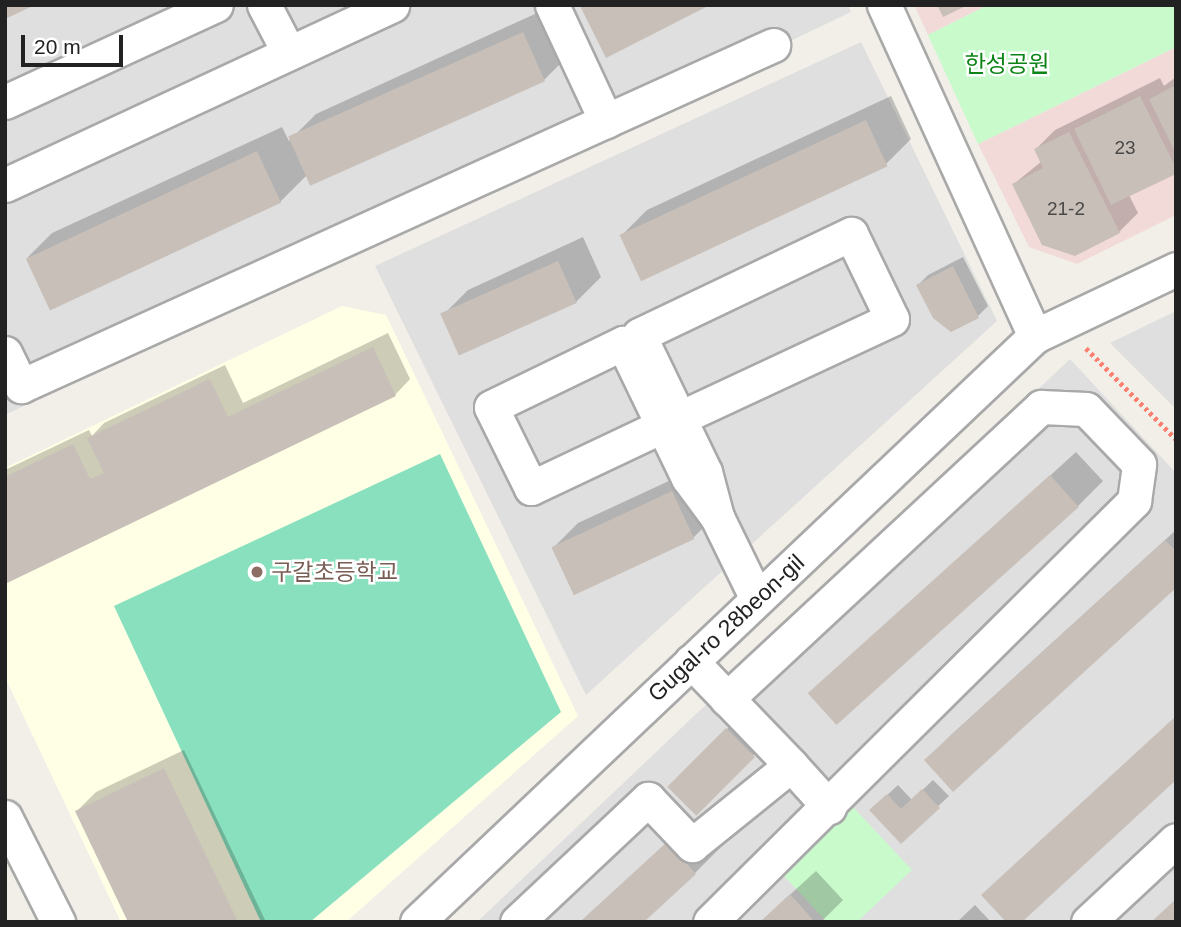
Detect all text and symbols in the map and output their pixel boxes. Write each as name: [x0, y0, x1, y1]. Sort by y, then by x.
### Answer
scale bar: [24, 21, 126, 65]
text: 20 m: [34, 35, 81, 58]
park label: 한성공원: [965, 50, 1049, 78]
house number: 23: [1114, 137, 1136, 159]
house number: 21-2: [1047, 198, 1085, 220]
street label: Gugal-ro 28beon-gil: [642, 549, 810, 707]
place label: 구갈초등학교: [271, 558, 398, 586]
marker: 구갈초등학교: [249, 564, 265, 580]

